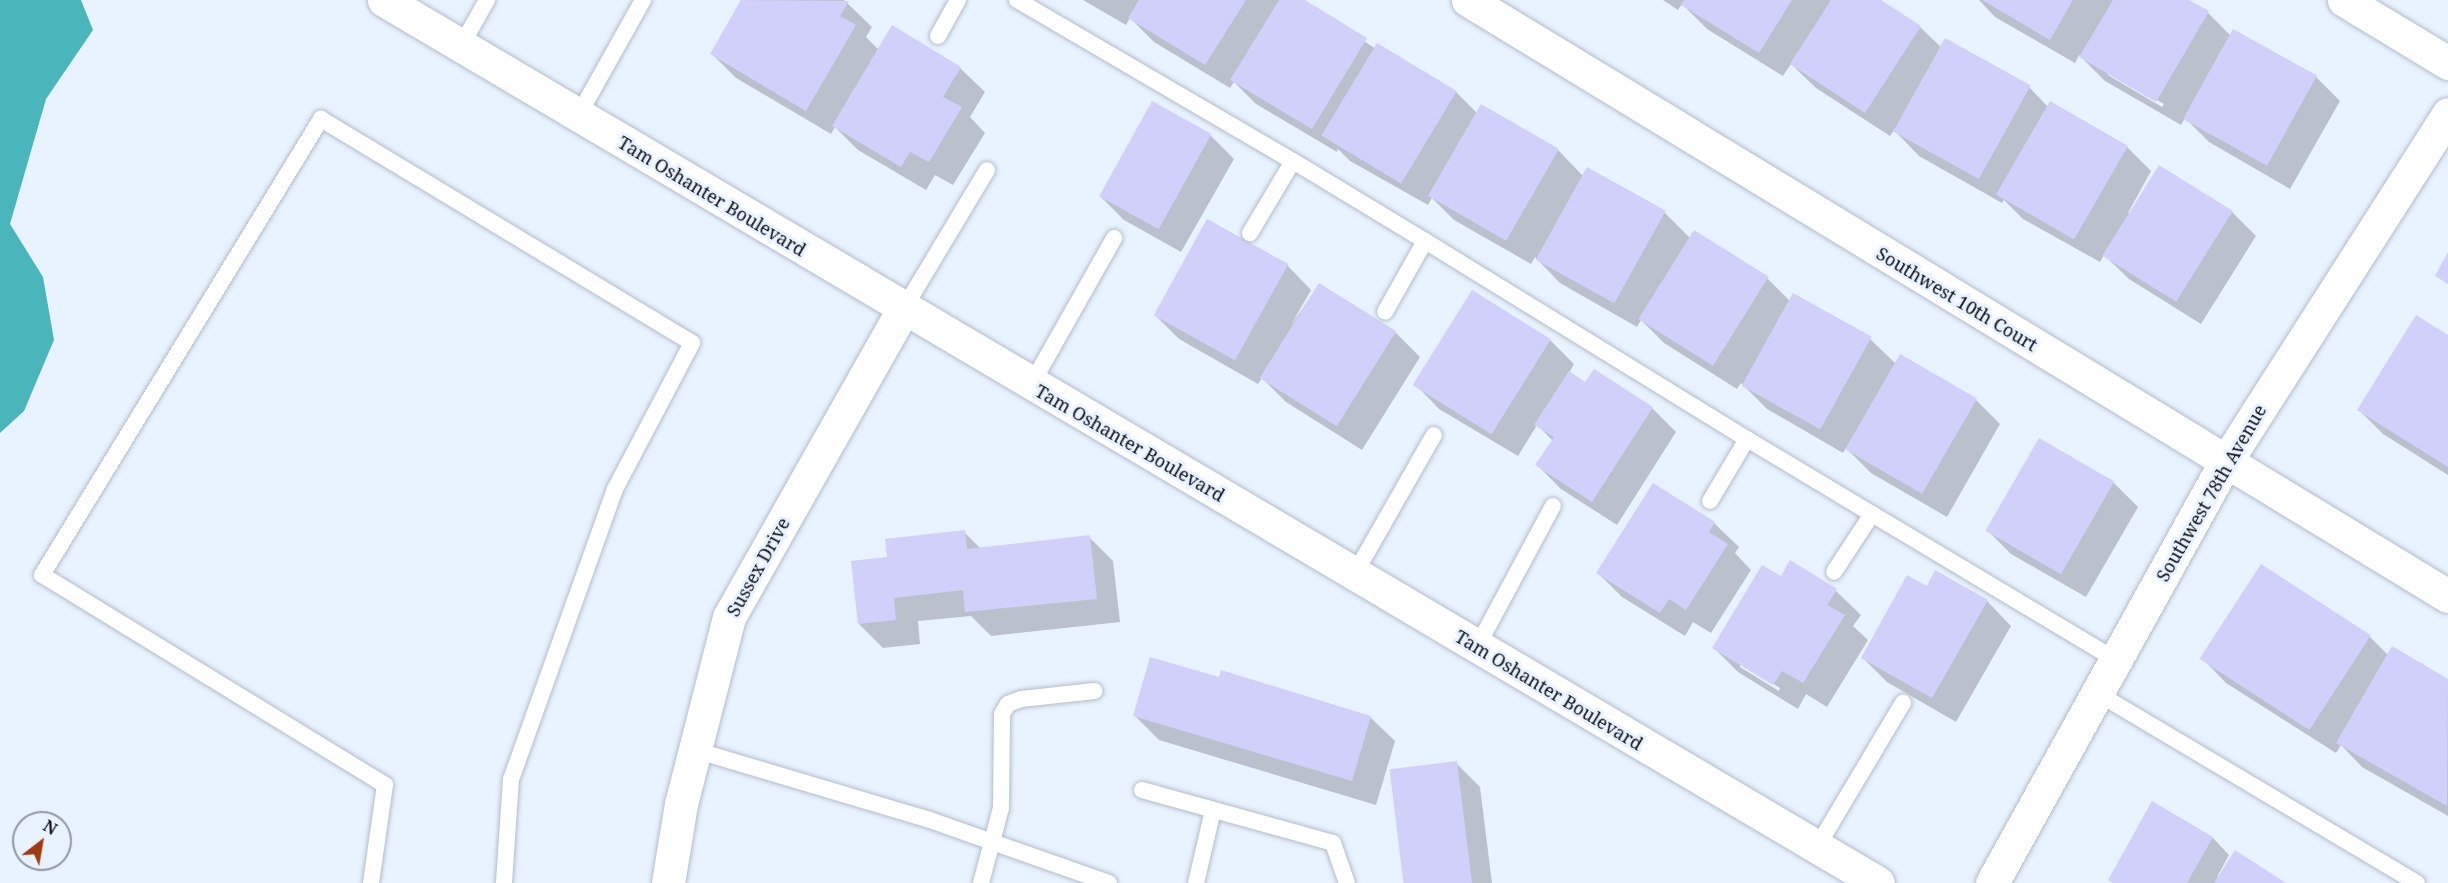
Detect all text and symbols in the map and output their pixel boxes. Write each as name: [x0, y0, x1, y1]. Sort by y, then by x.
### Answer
street label: Tam Oshanter Boulevard: [614, 131, 810, 261]
street label: Southwest 10th Court: [1873, 242, 2041, 356]
street label: Tam Oshanter Boulevard: [1032, 380, 1228, 506]
street label: Southwest 78th Avenue: [2152, 401, 2270, 585]
street label: Sussex Drive: [722, 514, 794, 620]
street label: Tam Oshanter Boulevard: [1451, 625, 1647, 755]
north arrow: [12, 811, 72, 871]
text: N: [39, 815, 61, 840]

